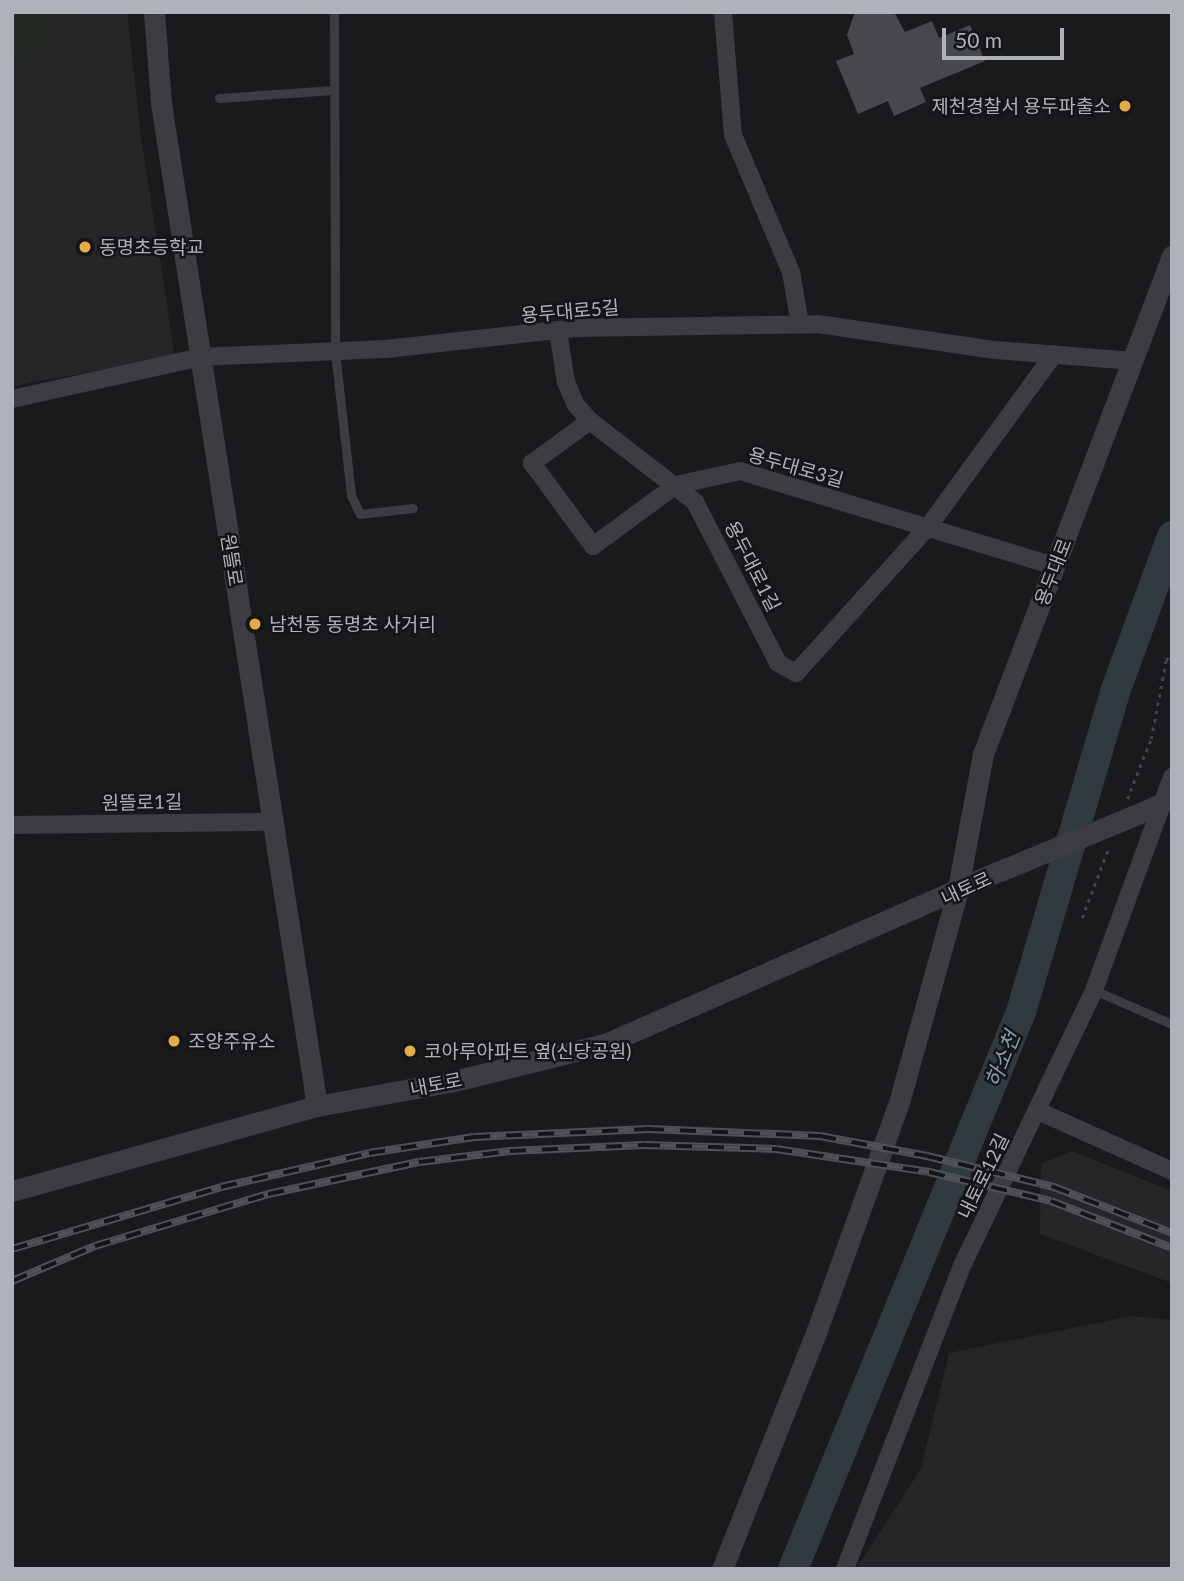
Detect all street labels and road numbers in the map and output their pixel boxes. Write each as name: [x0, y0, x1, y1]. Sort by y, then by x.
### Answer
street label: 용두대로5길: [520, 295, 620, 327]
street label: 용두대로3길: [746, 442, 846, 492]
street label: 용두대로1길: [721, 517, 785, 615]
street label: 원뜰로: [217, 532, 247, 588]
street label: 용두대로: [1030, 535, 1076, 609]
street label: 원뜰로1길: [101, 790, 183, 814]
street label: 내토로: [937, 867, 995, 909]
street label: 내토로: [408, 1068, 464, 1100]
street label: 내토로12길: [953, 1130, 1013, 1222]

